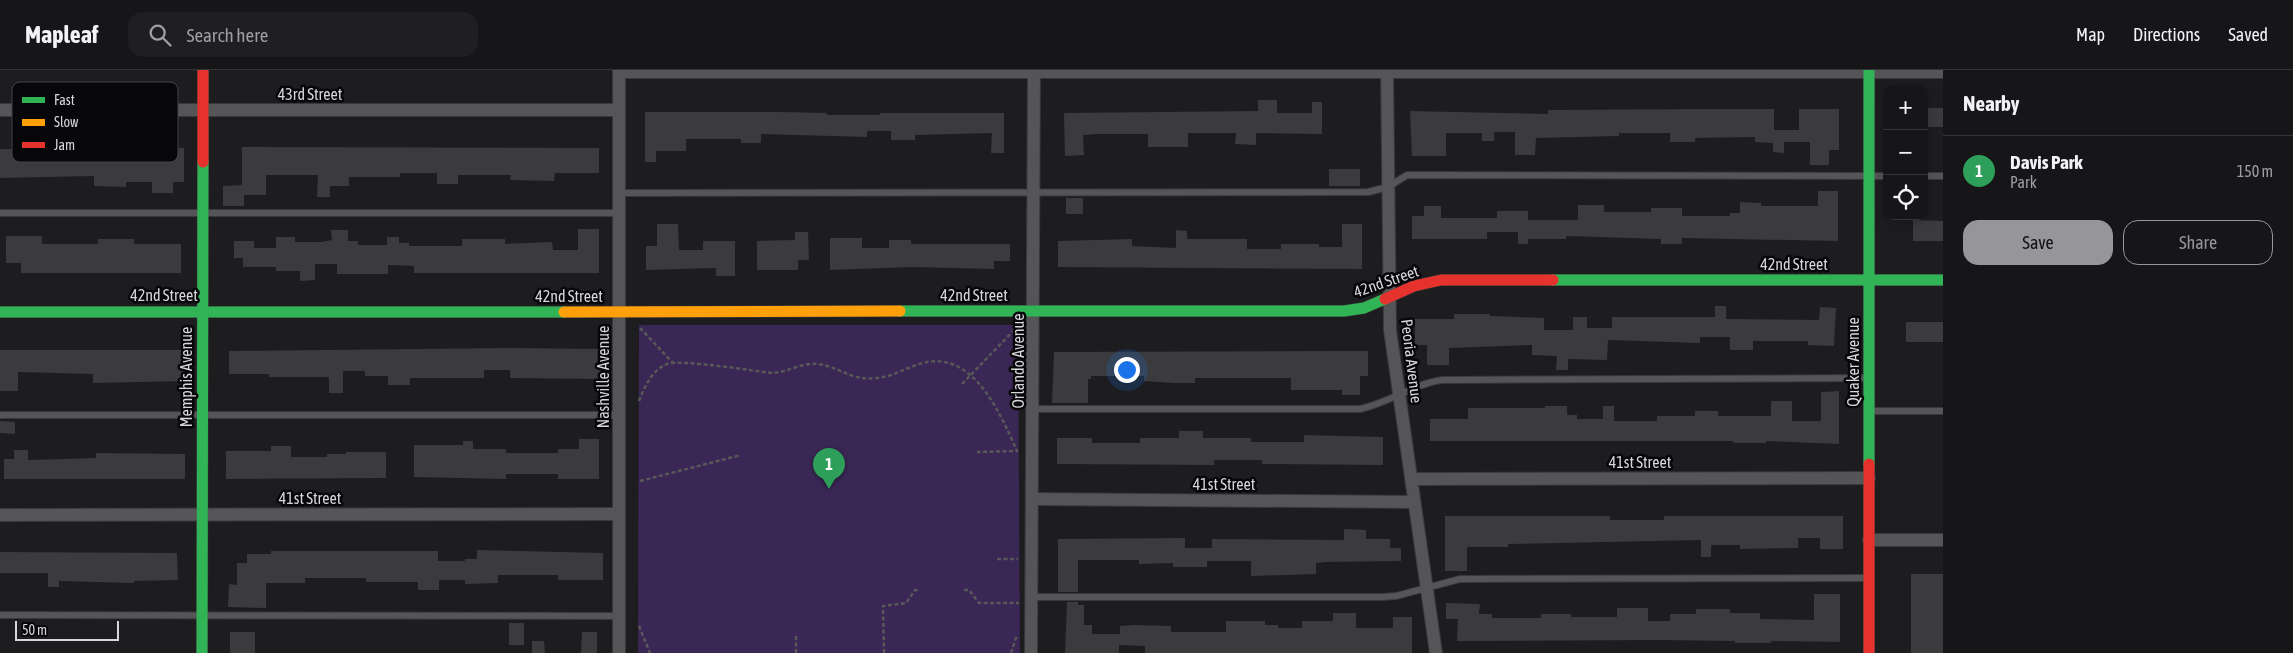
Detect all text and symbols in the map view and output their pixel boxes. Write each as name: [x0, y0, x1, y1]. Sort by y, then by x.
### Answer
search box: [128, 12, 478, 57]
text: Mapleaf: [25, 21, 98, 48]
icon: search: [146, 21, 174, 49]
text: Search here: [186, 24, 268, 46]
text: Map: [2076, 24, 2105, 45]
text: Directions: [2133, 24, 2200, 45]
text: Saved: [2228, 24, 2268, 45]
legend: [12, 82, 178, 162]
street label: 43rd Street: [278, 85, 343, 103]
map controls: [1883, 85, 1928, 220]
button: +: [1883, 85, 1928, 130]
text: Nearby: [1963, 91, 2019, 115]
text: Fast: [54, 92, 75, 108]
text: Slow: [54, 114, 79, 130]
button: −: [1883, 130, 1928, 175]
text: Jam: [54, 137, 75, 153]
text: Davis Park: [2010, 151, 2083, 173]
text: 1: [1975, 162, 1983, 180]
text: 150 m: [2237, 162, 2273, 180]
text: Park: [2010, 173, 2037, 191]
button: locate: [1883, 175, 1928, 220]
button: Save: [1963, 220, 2113, 265]
button: Share: [2123, 220, 2273, 265]
street label: 42nd Street: [1760, 255, 1828, 273]
street label: 42nd Street: [1351, 261, 1421, 301]
street label: 42nd Street: [130, 286, 198, 304]
street label: 42nd Street: [940, 286, 1008, 304]
street label: 42nd Street: [535, 287, 603, 305]
street label: Orlando Avenue: [1009, 313, 1027, 409]
street label: Quaker Avenue: [1844, 317, 1862, 407]
street label: Peoria Avenue: [1398, 318, 1426, 404]
street label: Nashville Avenue: [594, 326, 612, 428]
street label: Memphis Avenue: [177, 327, 196, 427]
your location: [1114, 357, 1140, 383]
pin: 1: [813, 448, 845, 489]
street label: 41st Street: [1609, 453, 1672, 471]
street label: 41st Street: [1193, 475, 1256, 493]
street label: 41st Street: [279, 489, 342, 507]
scale bar: [15, 618, 119, 641]
text: 50 m: [22, 622, 47, 638]

